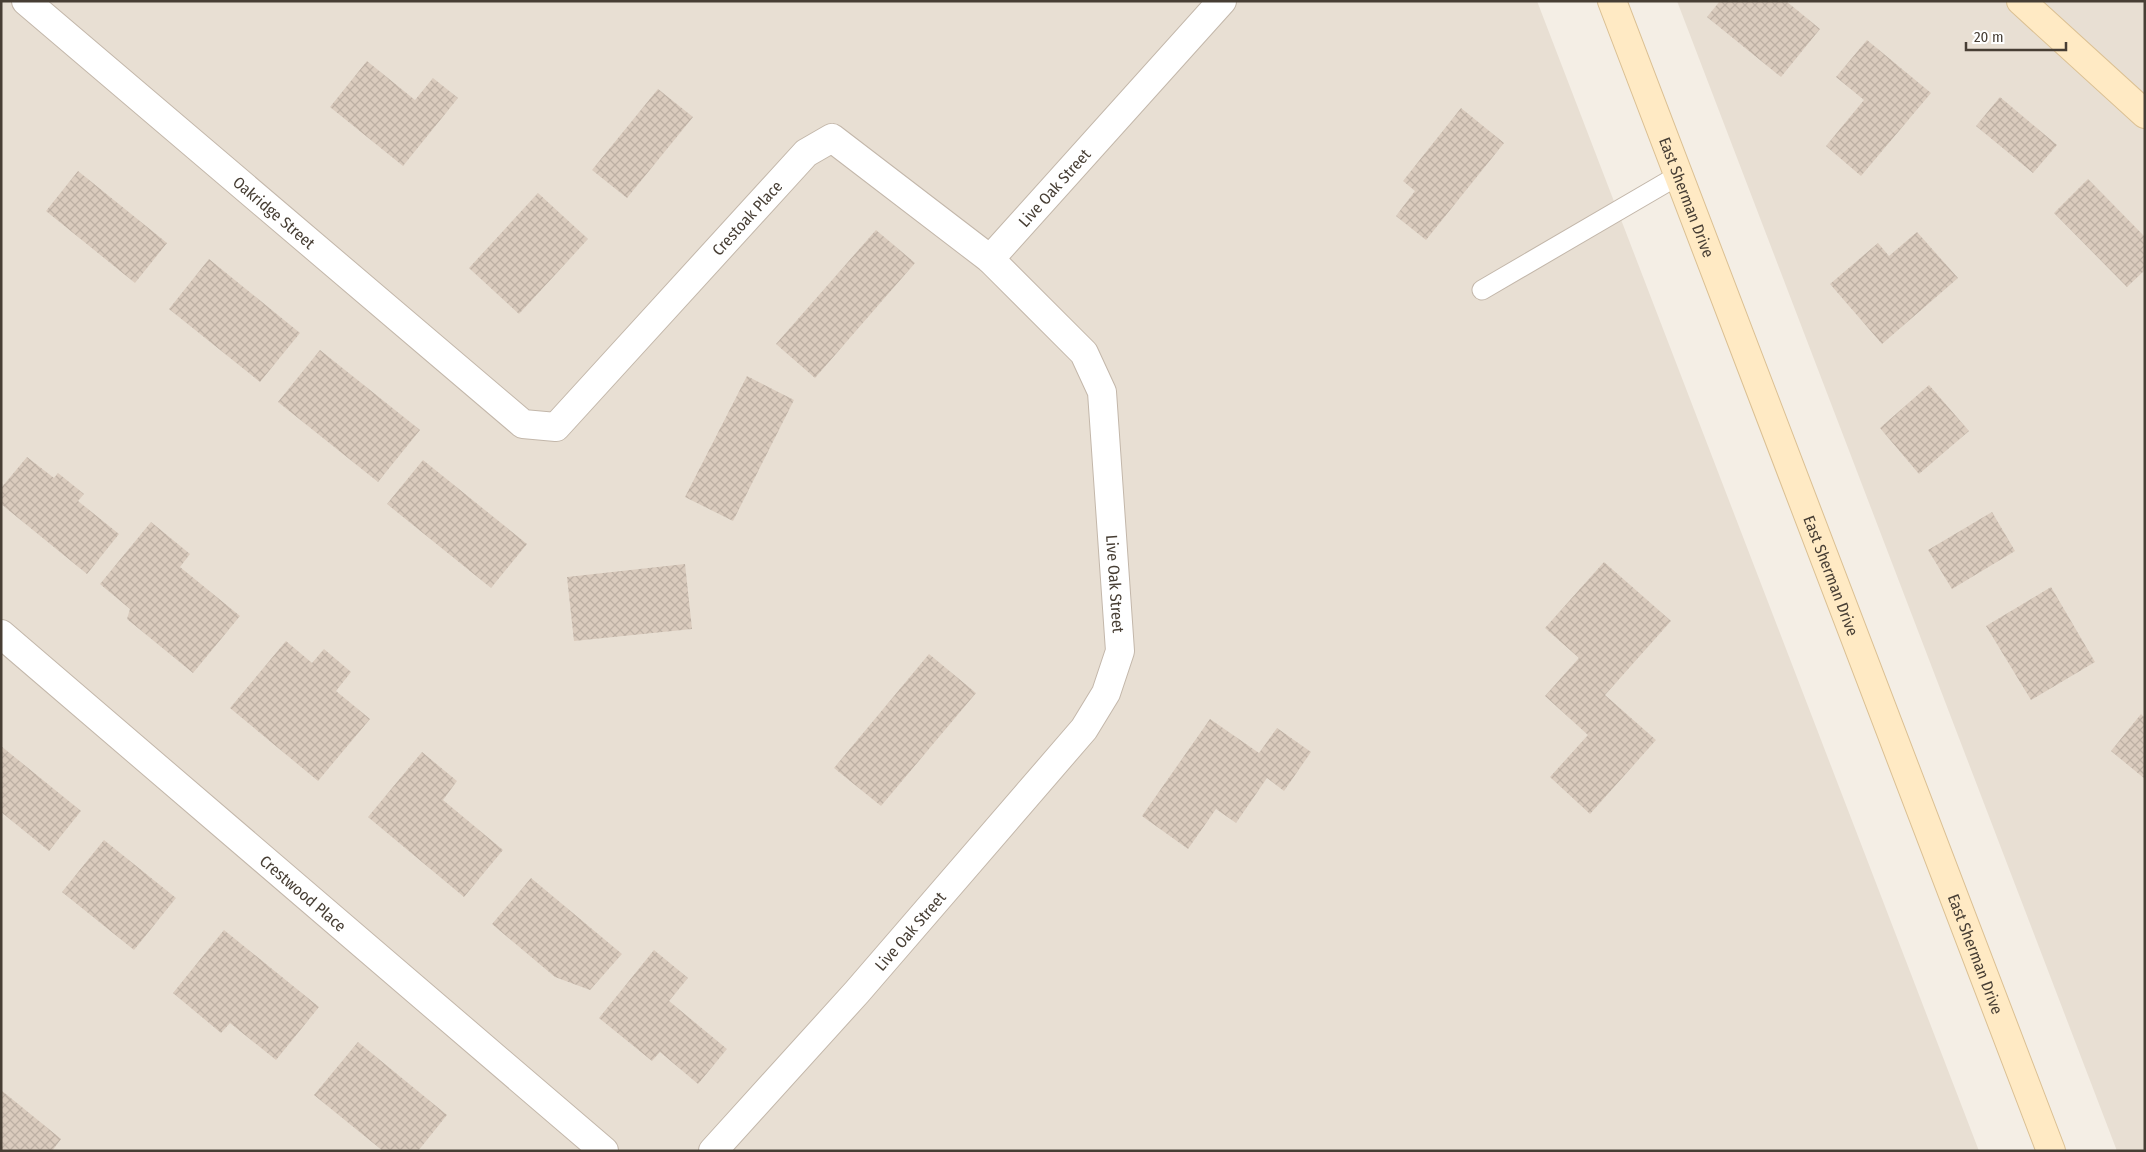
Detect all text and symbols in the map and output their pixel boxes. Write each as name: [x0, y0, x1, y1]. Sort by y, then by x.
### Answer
scale bar: [1966, 20, 2066, 52]
text: 20 m: [1974, 28, 2004, 46]
street label: East Sherman Drive: [1655, 135, 1718, 260]
street label: Live Oak Street: [1015, 145, 1095, 231]
street label: Oakridge Street: [229, 172, 319, 253]
street label: Crestoak Place: [708, 177, 786, 260]
street label: East Sherman Drive: [1799, 513, 1862, 639]
street label: Live Oak Street: [1102, 534, 1128, 634]
street label: Crestwood Place: [256, 851, 350, 936]
street label: Live Oak Street: [871, 887, 950, 975]
street label: East Sherman Drive: [1944, 891, 2007, 1017]

